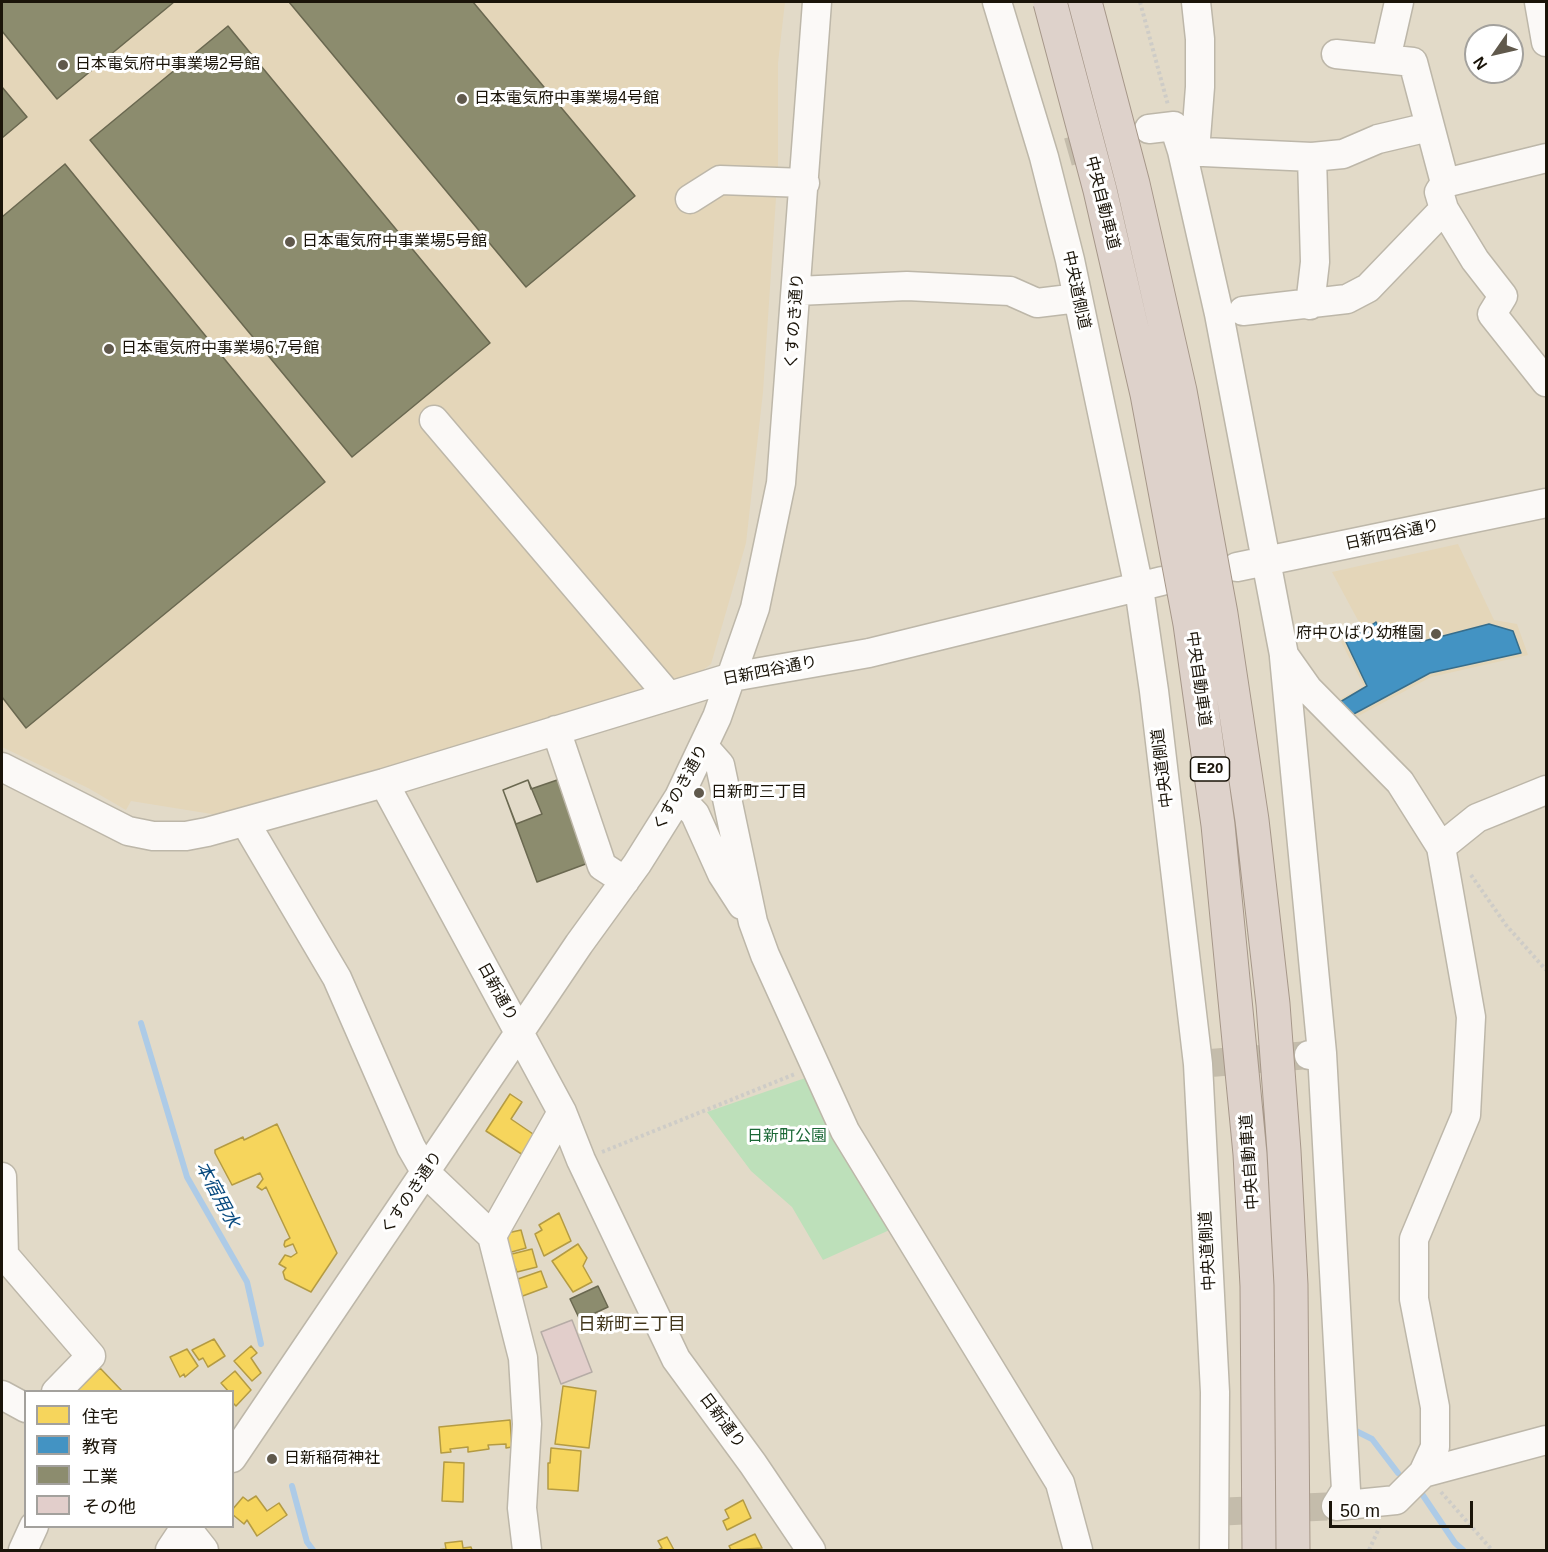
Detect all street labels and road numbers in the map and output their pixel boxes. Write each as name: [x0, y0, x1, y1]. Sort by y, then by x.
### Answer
street label: 中央自動車道: [1081, 154, 1123, 252]
street label: 中央道側道: [1058, 249, 1094, 331]
street label: くすのき通り: [782, 272, 808, 370]
street label: 日新四谷通り: [1343, 516, 1441, 554]
street label: 中央自動車道: [1182, 630, 1214, 728]
street label: 日新四谷通り: [721, 652, 819, 690]
street label: 中央道側道: [1149, 727, 1177, 809]
street label: くすのき通り: [649, 741, 713, 835]
road number: E20: [1190, 757, 1230, 781]
street label: 日新通り: [473, 959, 521, 1025]
street label: 中央自動車道: [1237, 1113, 1263, 1211]
street label: くすのき通り: [377, 1148, 447, 1238]
street label: 中央道側道: [1196, 1211, 1220, 1291]
street label: 日新通り: [695, 1390, 749, 1452]

